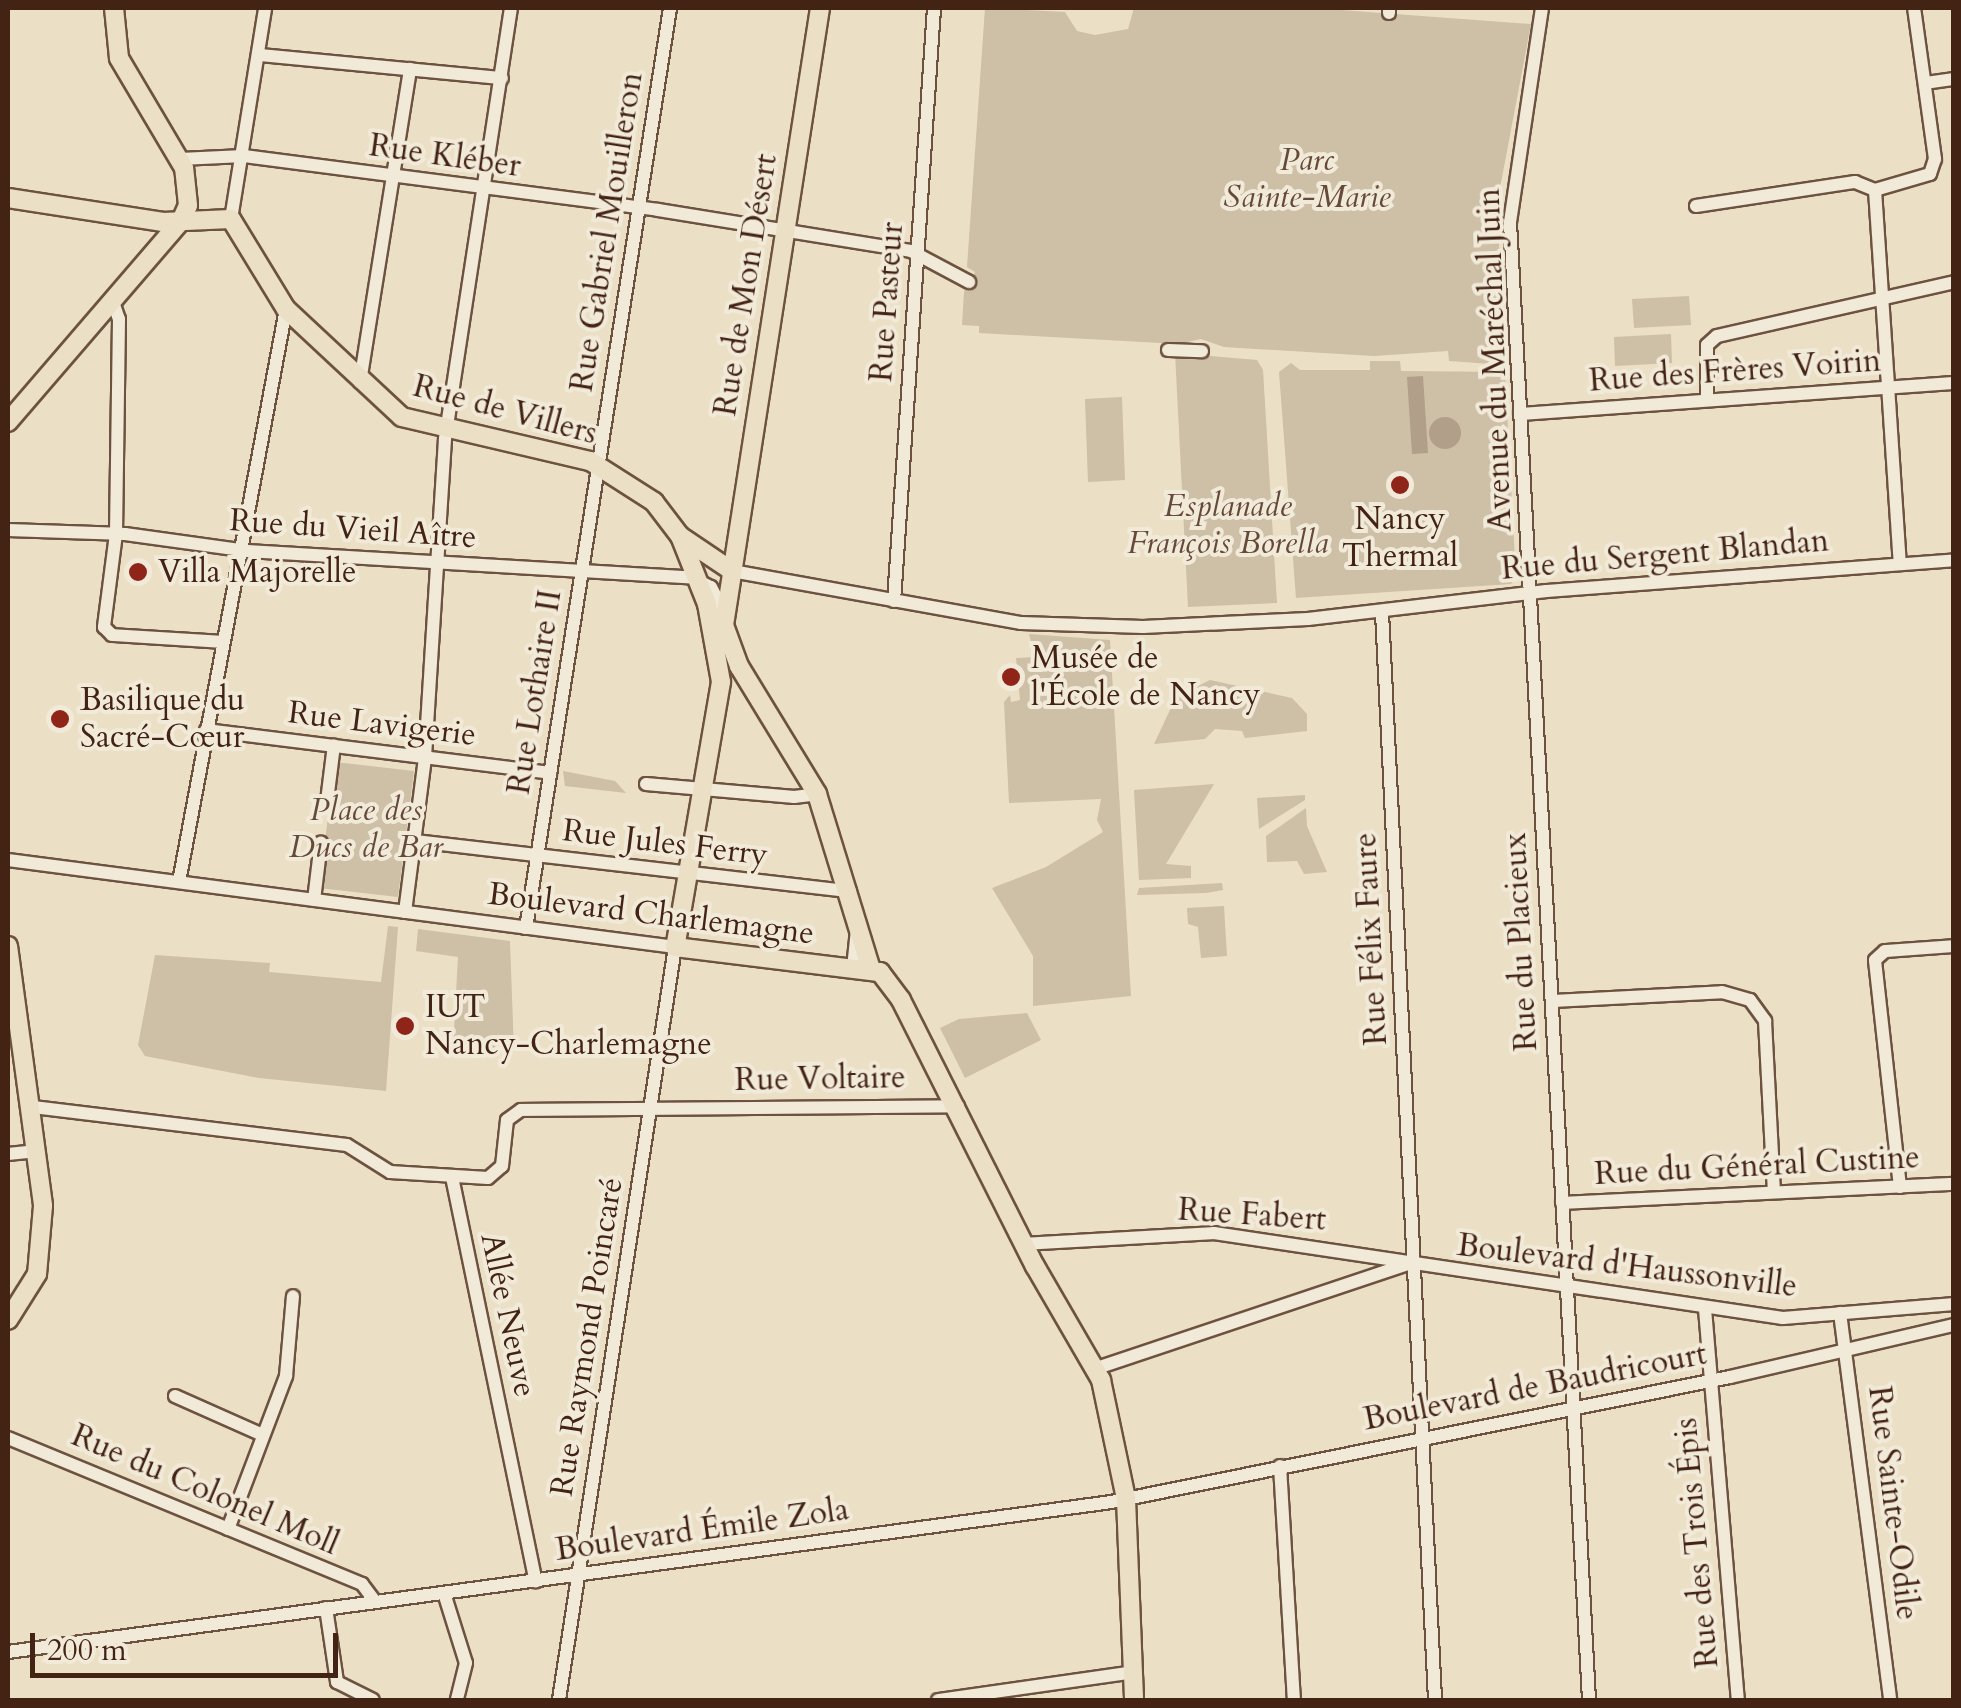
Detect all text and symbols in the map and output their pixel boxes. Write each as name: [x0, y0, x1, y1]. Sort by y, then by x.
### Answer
street label: Rue Gabriel Mouilleron: [563, 69, 651, 395]
street label: Rue Kléber: [367, 126, 523, 186]
park label: Parc Sainte-Marie: [1223, 142, 1391, 217]
street label: Rue de Mon Désert: [706, 151, 786, 419]
street label: Avenue du Maréchal Juin: [1470, 187, 1520, 533]
street label: Rue Pasteur: [862, 221, 912, 383]
street label: Rue des Frères Voirin: [1588, 342, 1882, 400]
street label: Rue de Villers: [409, 367, 601, 453]
marker: Nancy Thermal: [1389, 474, 1411, 496]
park label: Esplanade François Borella: [1127, 488, 1329, 563]
street label: Rue du Vieil Aître: [228, 501, 478, 557]
place label: Nancy Thermal: [1342, 501, 1458, 576]
street label: Rue du Sergent Blandan: [1500, 522, 1830, 588]
place label: Villa Majorelle: [158, 553, 357, 591]
marker: Villa Majorelle: [127, 561, 149, 583]
street label: Rue Lothaire II: [500, 587, 570, 797]
place label: Musée de l'École de Nancy: [1031, 640, 1260, 715]
marker: Musée de l'École de Nancy: [1000, 666, 1022, 688]
place label: Basilique du Sacré-Cœur: [80, 682, 245, 757]
street label: Rue Lavigerie: [286, 693, 478, 755]
marker: Basilique du Sacré-Cœur: [49, 708, 71, 730]
park label: Place des Ducs de Bar: [289, 792, 443, 867]
street label: Rue Jules Ferry: [560, 811, 770, 875]
street label: Rue Félix Faure: [1346, 832, 1396, 1046]
street label: Rue du Placieux: [1496, 832, 1546, 1052]
street label: Boulevard Charlemagne: [486, 875, 816, 953]
place label: IUT Nancy-Charlemagne: [425, 989, 712, 1064]
marker: IUT Nancy-Charlemagne: [394, 1015, 416, 1037]
street label: Rue Voltaire: [734, 1058, 906, 1100]
street label: Rue du Général Custine: [1594, 1138, 1920, 1194]
street label: Rue Raymond Poincaré: [543, 1175, 631, 1499]
street label: Rue Fabert: [1177, 1191, 1327, 1239]
street label: Boulevard d'Haussonville: [1455, 1226, 1799, 1306]
street label: Allée Neuve: [472, 1229, 544, 1401]
street label: Boulevard de Baudricourt: [1360, 1335, 1710, 1439]
street label: Rue Sainte-Odile: [1860, 1384, 1926, 1622]
street label: Rue du Colonel Moll: [66, 1416, 344, 1564]
street label: Rue des Trois Épis: [1667, 1416, 1727, 1670]
street label: Boulevard Émile Zola: [553, 1490, 851, 1570]
scale bar: [35, 1613, 342, 1675]
text: 200 m: [47, 1630, 127, 1671]

